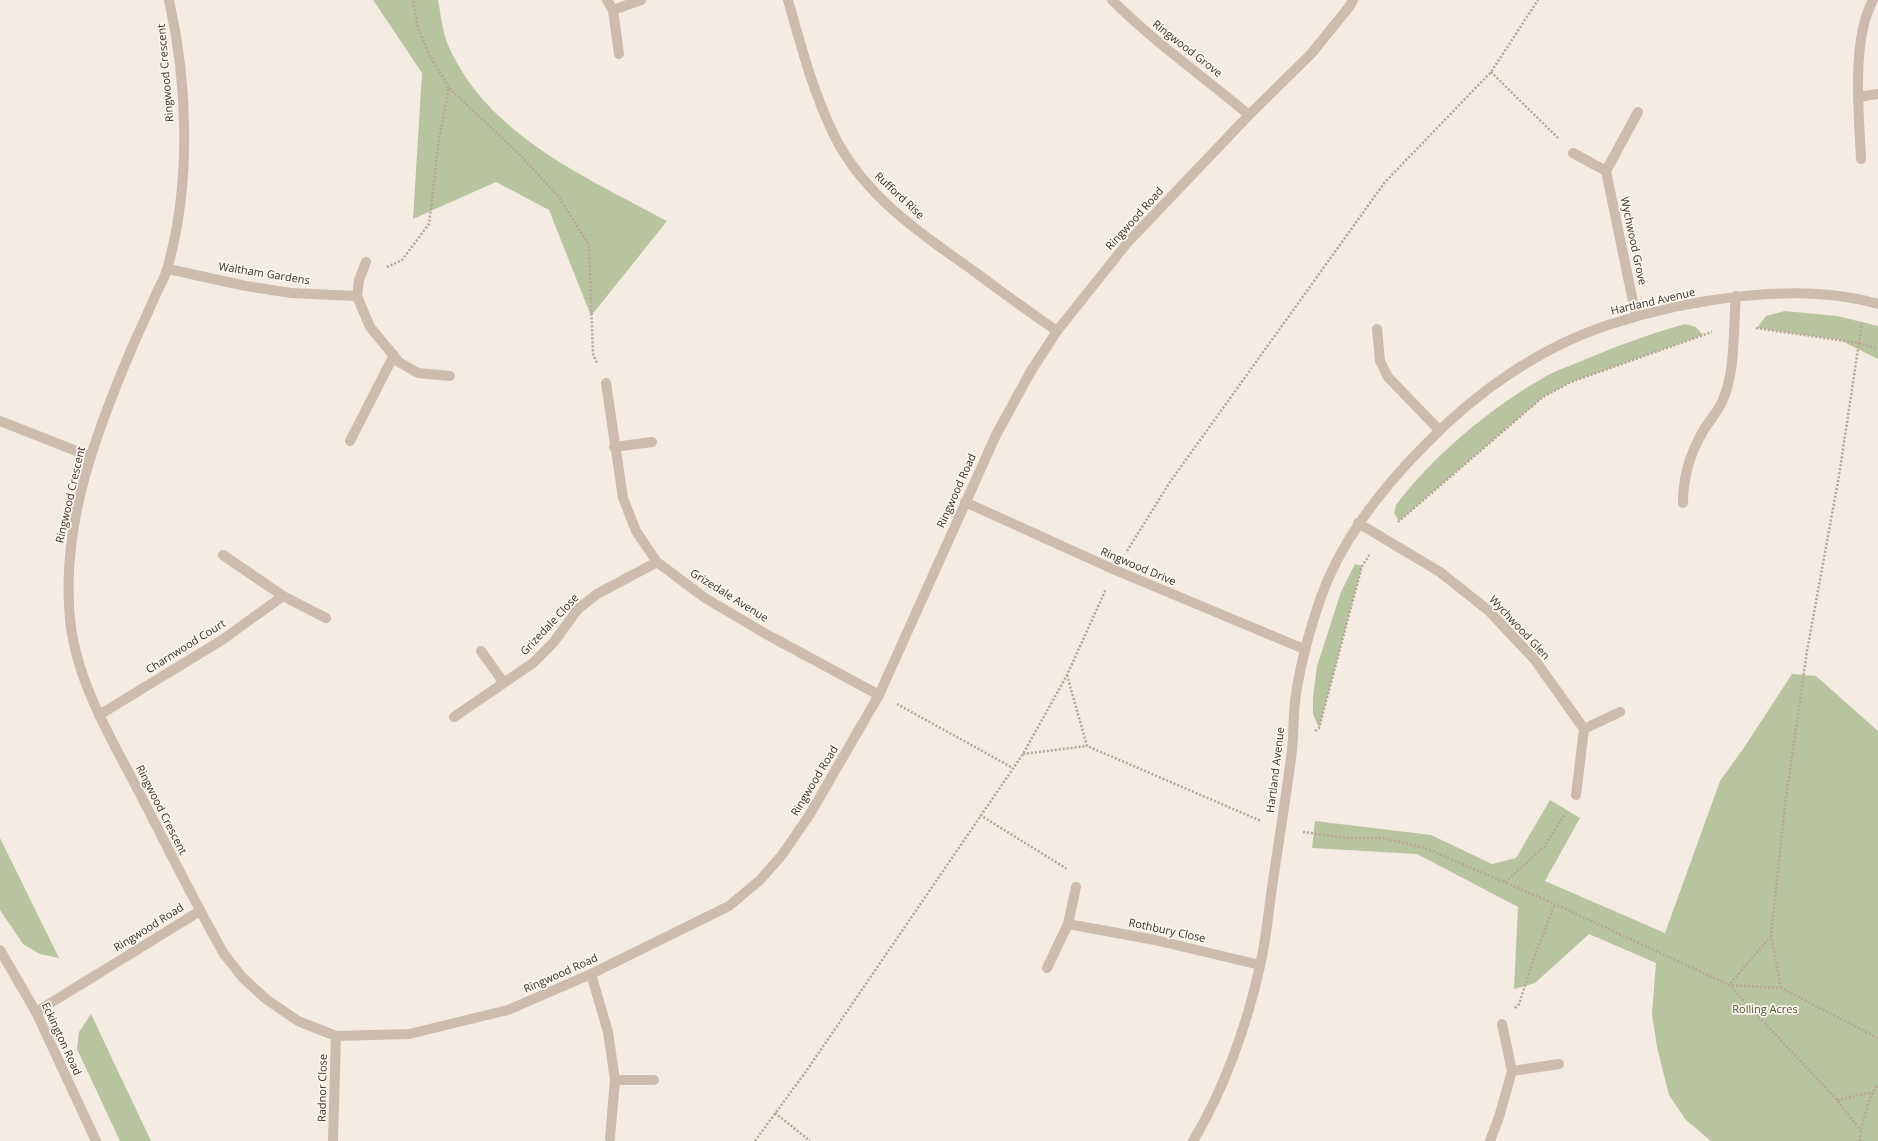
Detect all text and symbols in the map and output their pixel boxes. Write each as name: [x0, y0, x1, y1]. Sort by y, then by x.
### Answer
street label: Ringwood Grove: [1150, 18, 1224, 80]
street label: Ringwood Crescent: [155, 23, 177, 123]
street label: Rufford Rise: [872, 170, 926, 222]
street label: Ringwood Road: [1103, 185, 1167, 253]
street label: Wychwood Grove: [1617, 196, 1649, 286]
street label: Waltham Gardens: [217, 260, 311, 288]
street label: Hartland Avenue: [1610, 286, 1696, 318]
street label: Ringwood Crescent: [53, 445, 89, 545]
street label: Ringwood Road: [935, 452, 979, 530]
street label: Ringwood Drive: [1098, 545, 1178, 589]
street label: Grizedale Avenue: [688, 567, 770, 625]
street label: Grizedale Close: [518, 592, 582, 658]
street label: Wychwood Glen: [1486, 593, 1552, 663]
street label: Charnwood Court: [144, 617, 228, 677]
street label: Hartland Avenue: [1264, 726, 1288, 814]
street label: Ringwood Road: [789, 743, 841, 819]
street label: Ringwood Crescent: [133, 763, 189, 857]
street label: Ringwood Road: [112, 901, 186, 955]
street label: Rothbury Close: [1127, 916, 1207, 946]
street label: Ringwood Road: [522, 952, 600, 996]
street label: Eckington Road: [38, 1000, 84, 1078]
park label: Rolling Acres: [1732, 1003, 1798, 1017]
street label: Radnor Close: [316, 1054, 330, 1122]

